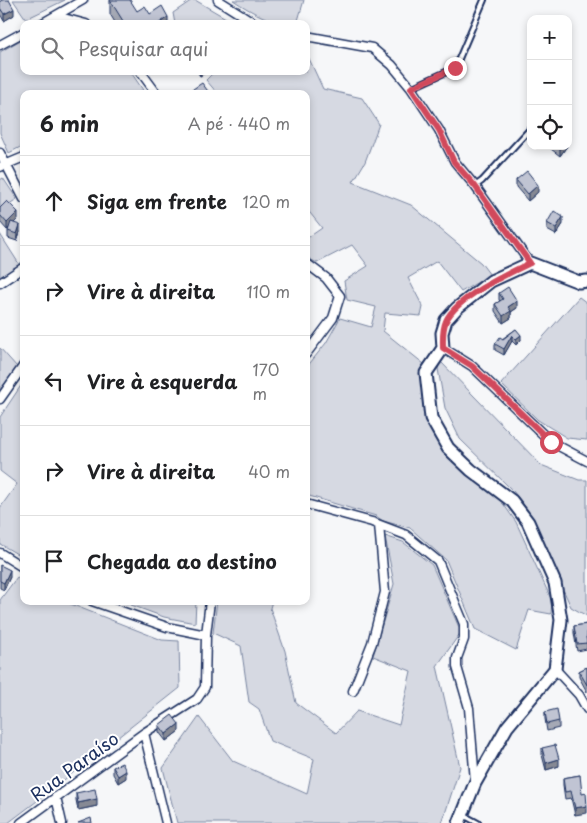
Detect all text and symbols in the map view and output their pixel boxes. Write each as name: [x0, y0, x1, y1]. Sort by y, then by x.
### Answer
map controls: [527, 15, 572, 150]
button: +: [527, 15, 572, 60]
search box: [20, 20, 310, 75]
icon: search: [38, 34, 66, 62]
text: Pesquisar aqui: [78, 34, 208, 62]
route end: [444, 57, 467, 80]
button: −: [527, 60, 572, 105]
button: locate: [527, 105, 572, 150]
text: 6 min: [40, 107, 99, 139]
text: A pé · 440 m: [188, 111, 290, 135]
icon: ahead: [40, 187, 68, 215]
text: Siga em frente: [87, 187, 227, 215]
text: 120 m: [243, 189, 290, 213]
icon: right: [40, 277, 68, 305]
text: Vire à direita: [87, 277, 215, 305]
text: 110 m: [247, 279, 290, 303]
text: 170 m: [253, 357, 279, 405]
icon: left: [40, 367, 68, 395]
text: Vire à esquerda: [87, 367, 238, 395]
route start: [540, 431, 563, 454]
icon: right: [40, 457, 68, 485]
text: Vire à direita: [87, 457, 215, 485]
text: 40 m: [248, 459, 290, 483]
icon: arrive: [40, 547, 68, 575]
text: Chegada ao destino: [87, 547, 277, 575]
street label: Rua Paraíso: [24, 725, 124, 807]

